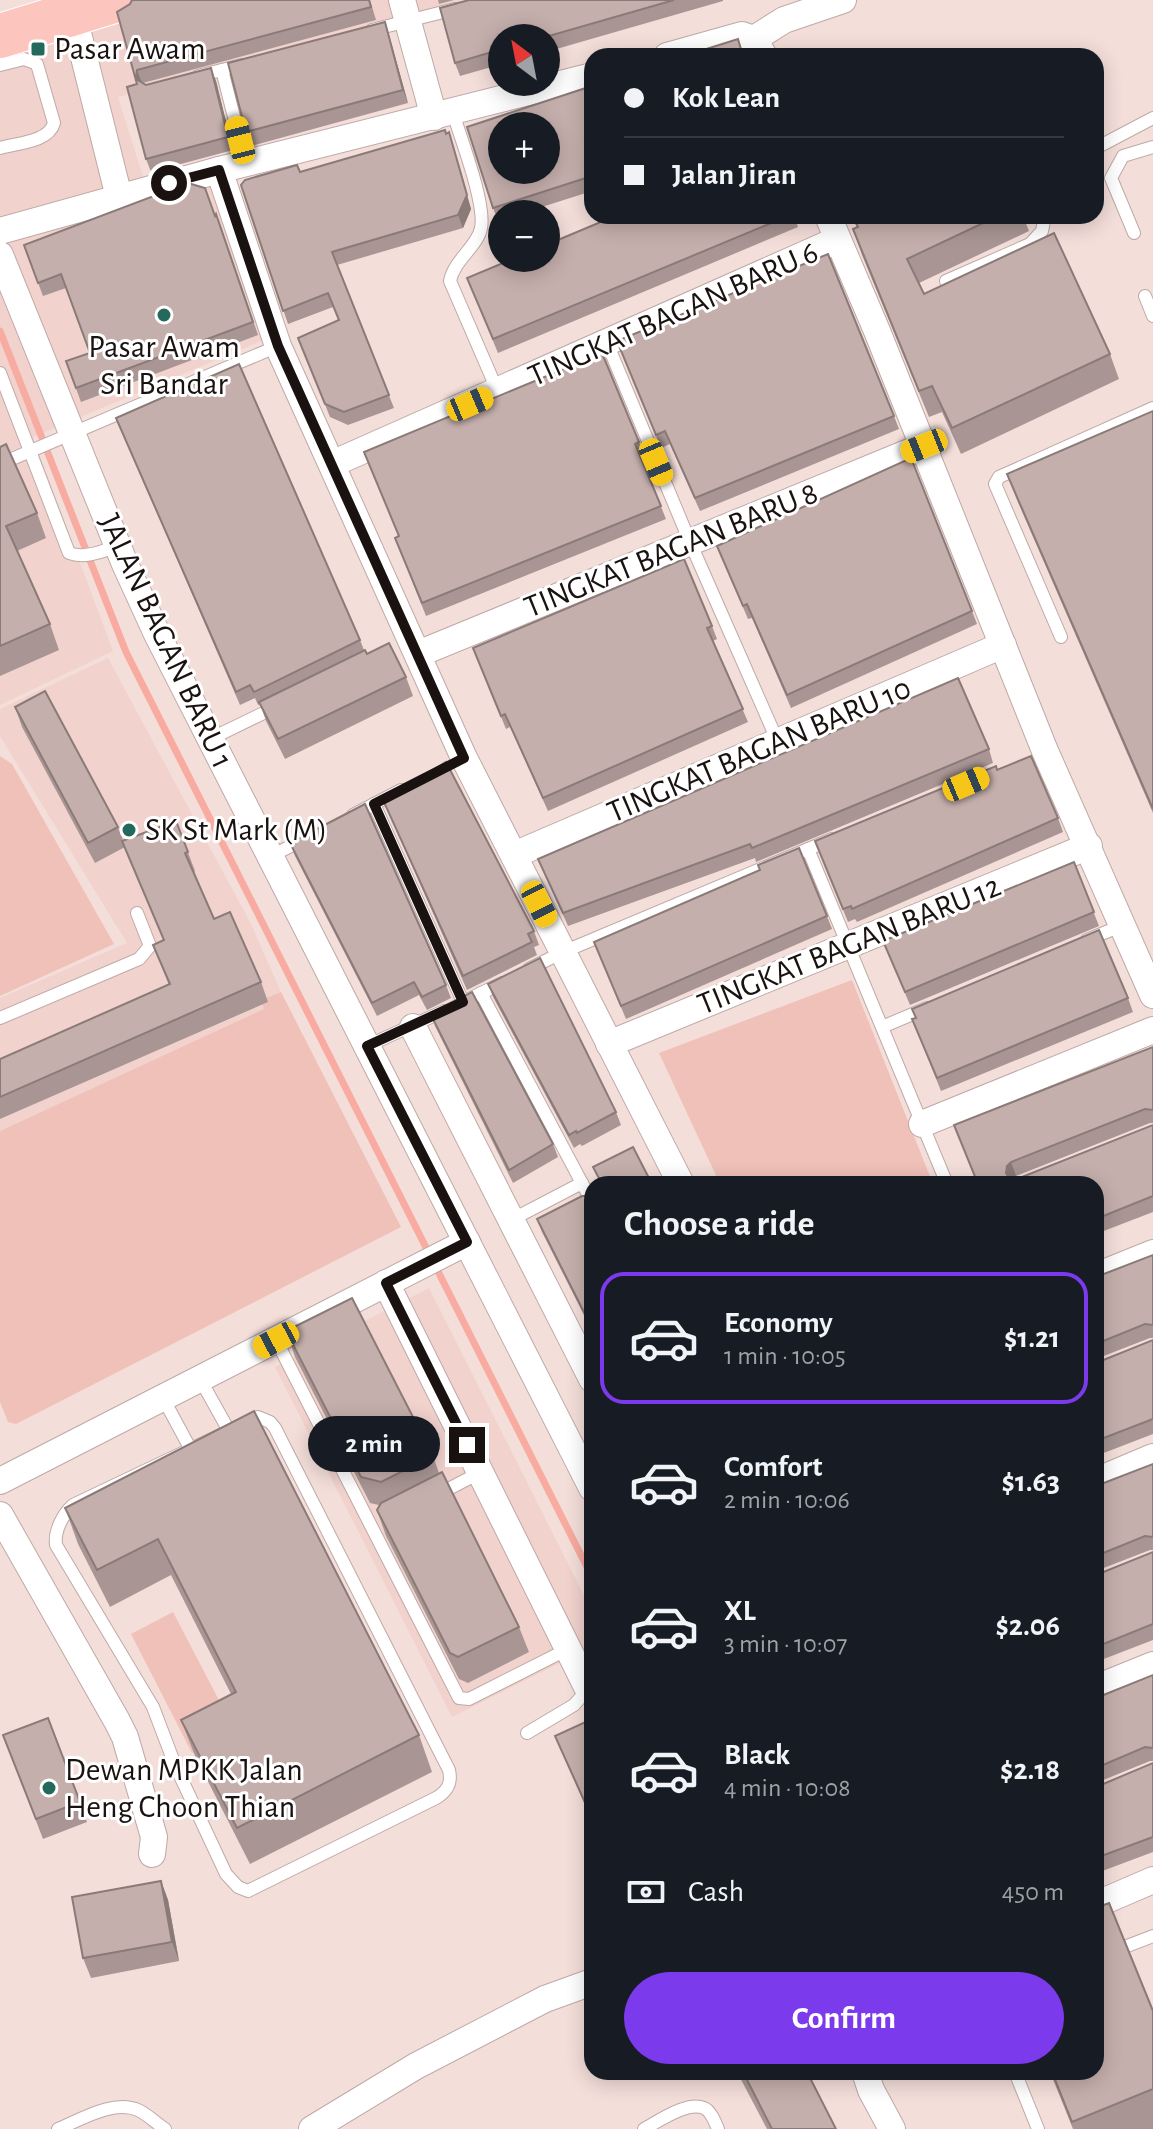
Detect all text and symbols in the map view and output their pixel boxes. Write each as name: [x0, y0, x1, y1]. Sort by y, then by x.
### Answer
north arrow: [488, 24, 560, 96]
map controls: [488, 24, 560, 272]
place label: Pasar Awam: [54, 33, 206, 65]
marker: Pasar Awam: [29, 40, 47, 58]
text: Kok Lean: [672, 83, 780, 113]
button: +: [488, 112, 560, 184]
car: [223, 114, 257, 166]
text: Jalan Jiran: [672, 160, 797, 190]
route start: [151, 165, 187, 201]
button: −: [488, 200, 560, 272]
street label: TINGKAT BAGAN BARU 6: [523, 236, 823, 392]
marker: Pasar Awam Sri Bandar: [155, 306, 173, 324]
place label: Pasar Awam Sri Bandar: [88, 331, 240, 400]
car: [443, 384, 497, 424]
car: [897, 426, 951, 466]
car: [636, 435, 676, 489]
street label: TINGKAT BAGAN BARU 8: [520, 476, 822, 624]
street label: JALAN BAGAN BARU 1: [93, 509, 239, 773]
street label: TINGKAT BAGAN BARU 10: [603, 672, 915, 828]
car: [939, 764, 993, 804]
place label: SK St Mark (M): [145, 814, 327, 846]
marker: SK St Mark (M): [120, 821, 138, 839]
street label: TINGKAT BAGAN BARU 12: [693, 870, 1005, 1020]
car: [517, 877, 561, 931]
text: Choose a ride: [624, 1206, 814, 1242]
icon: car: [628, 1302, 700, 1374]
text: Economy: [724, 1308, 833, 1338]
car: [249, 1318, 303, 1362]
text: $1.21: [1004, 1323, 1060, 1353]
text: 1 min · 10:05: [724, 1343, 846, 1369]
callout: 2 min: [307, 1417, 439, 1473]
route end: [449, 1427, 485, 1463]
text: 2 min: [345, 1431, 403, 1457]
icon: car: [628, 1446, 700, 1518]
text: Comfort: [724, 1452, 823, 1482]
text: $1.63: [1001, 1467, 1060, 1497]
text: 2 min · 10:06: [724, 1487, 850, 1513]
icon: car: [628, 1590, 700, 1662]
text: XL: [724, 1596, 756, 1626]
text: $2.06: [995, 1611, 1060, 1641]
text: 3 min · 10:07: [724, 1631, 847, 1657]
icon: car: [628, 1734, 700, 1806]
text: Black: [724, 1740, 790, 1770]
place label: Dewan MPKK Jalan Heng Choon Thian: [65, 1754, 303, 1823]
text: $2.18: [1000, 1755, 1060, 1785]
text: 4 min · 10:08: [724, 1775, 851, 1801]
marker: Dewan MPKK Jalan Heng Choon Thian: [40, 1779, 58, 1797]
icon: cash: [624, 1870, 668, 1914]
text: Cash: [688, 1877, 744, 1907]
text: 450 m: [1002, 1879, 1064, 1905]
button: Confirm: [624, 1972, 1064, 2064]

